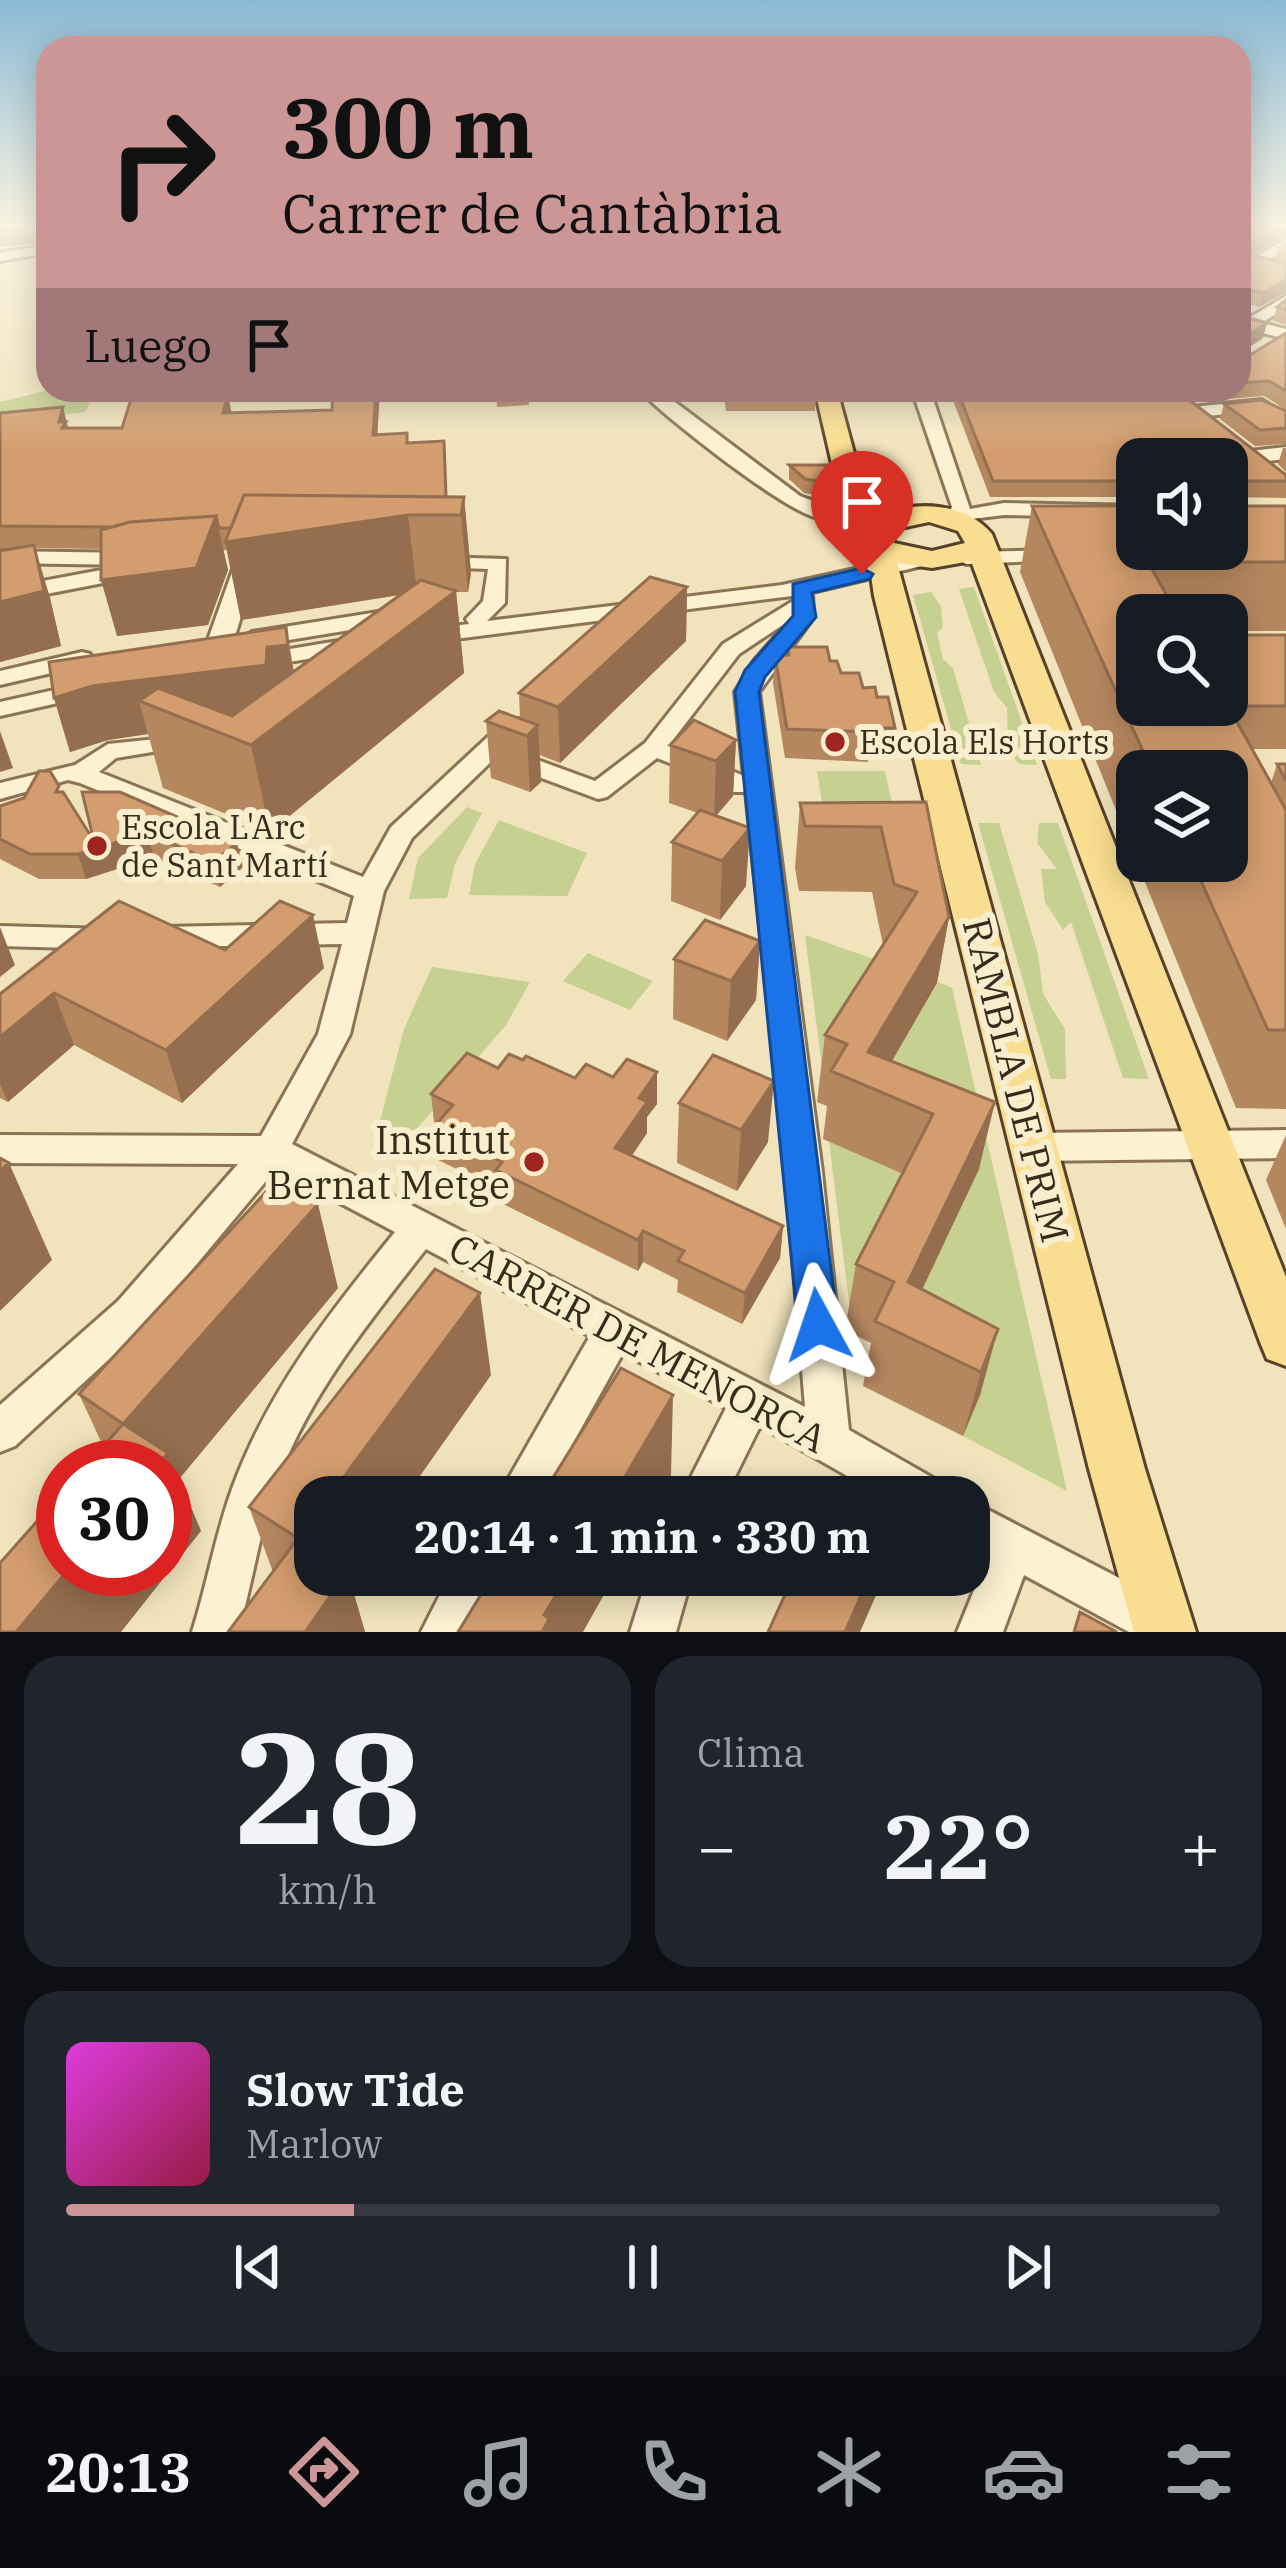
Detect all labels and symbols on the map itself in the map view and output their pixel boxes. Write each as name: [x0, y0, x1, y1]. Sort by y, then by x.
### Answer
pin: [811, 451, 913, 574]
place label: Escola Els Horts: [859, 720, 1109, 763]
marker: Escola Els Horts: [822, 729, 848, 755]
place label: Escola L'Arc de Sant Martí: [121, 805, 328, 886]
marker: Escola L'Arc de Sant Martí: [84, 833, 110, 859]
street label: RAMBLA DE PRIM: [952, 912, 1081, 1247]
place label: Institut Bernat Metge: [267, 1114, 510, 1210]
marker: Institut Bernat Metge: [521, 1149, 547, 1175]
street label: CARRER DE MENORCA: [441, 1221, 836, 1464]
position arrow: [755, 1262, 881, 1388]
speed limit sign: 30: [36, 1440, 192, 1596]

